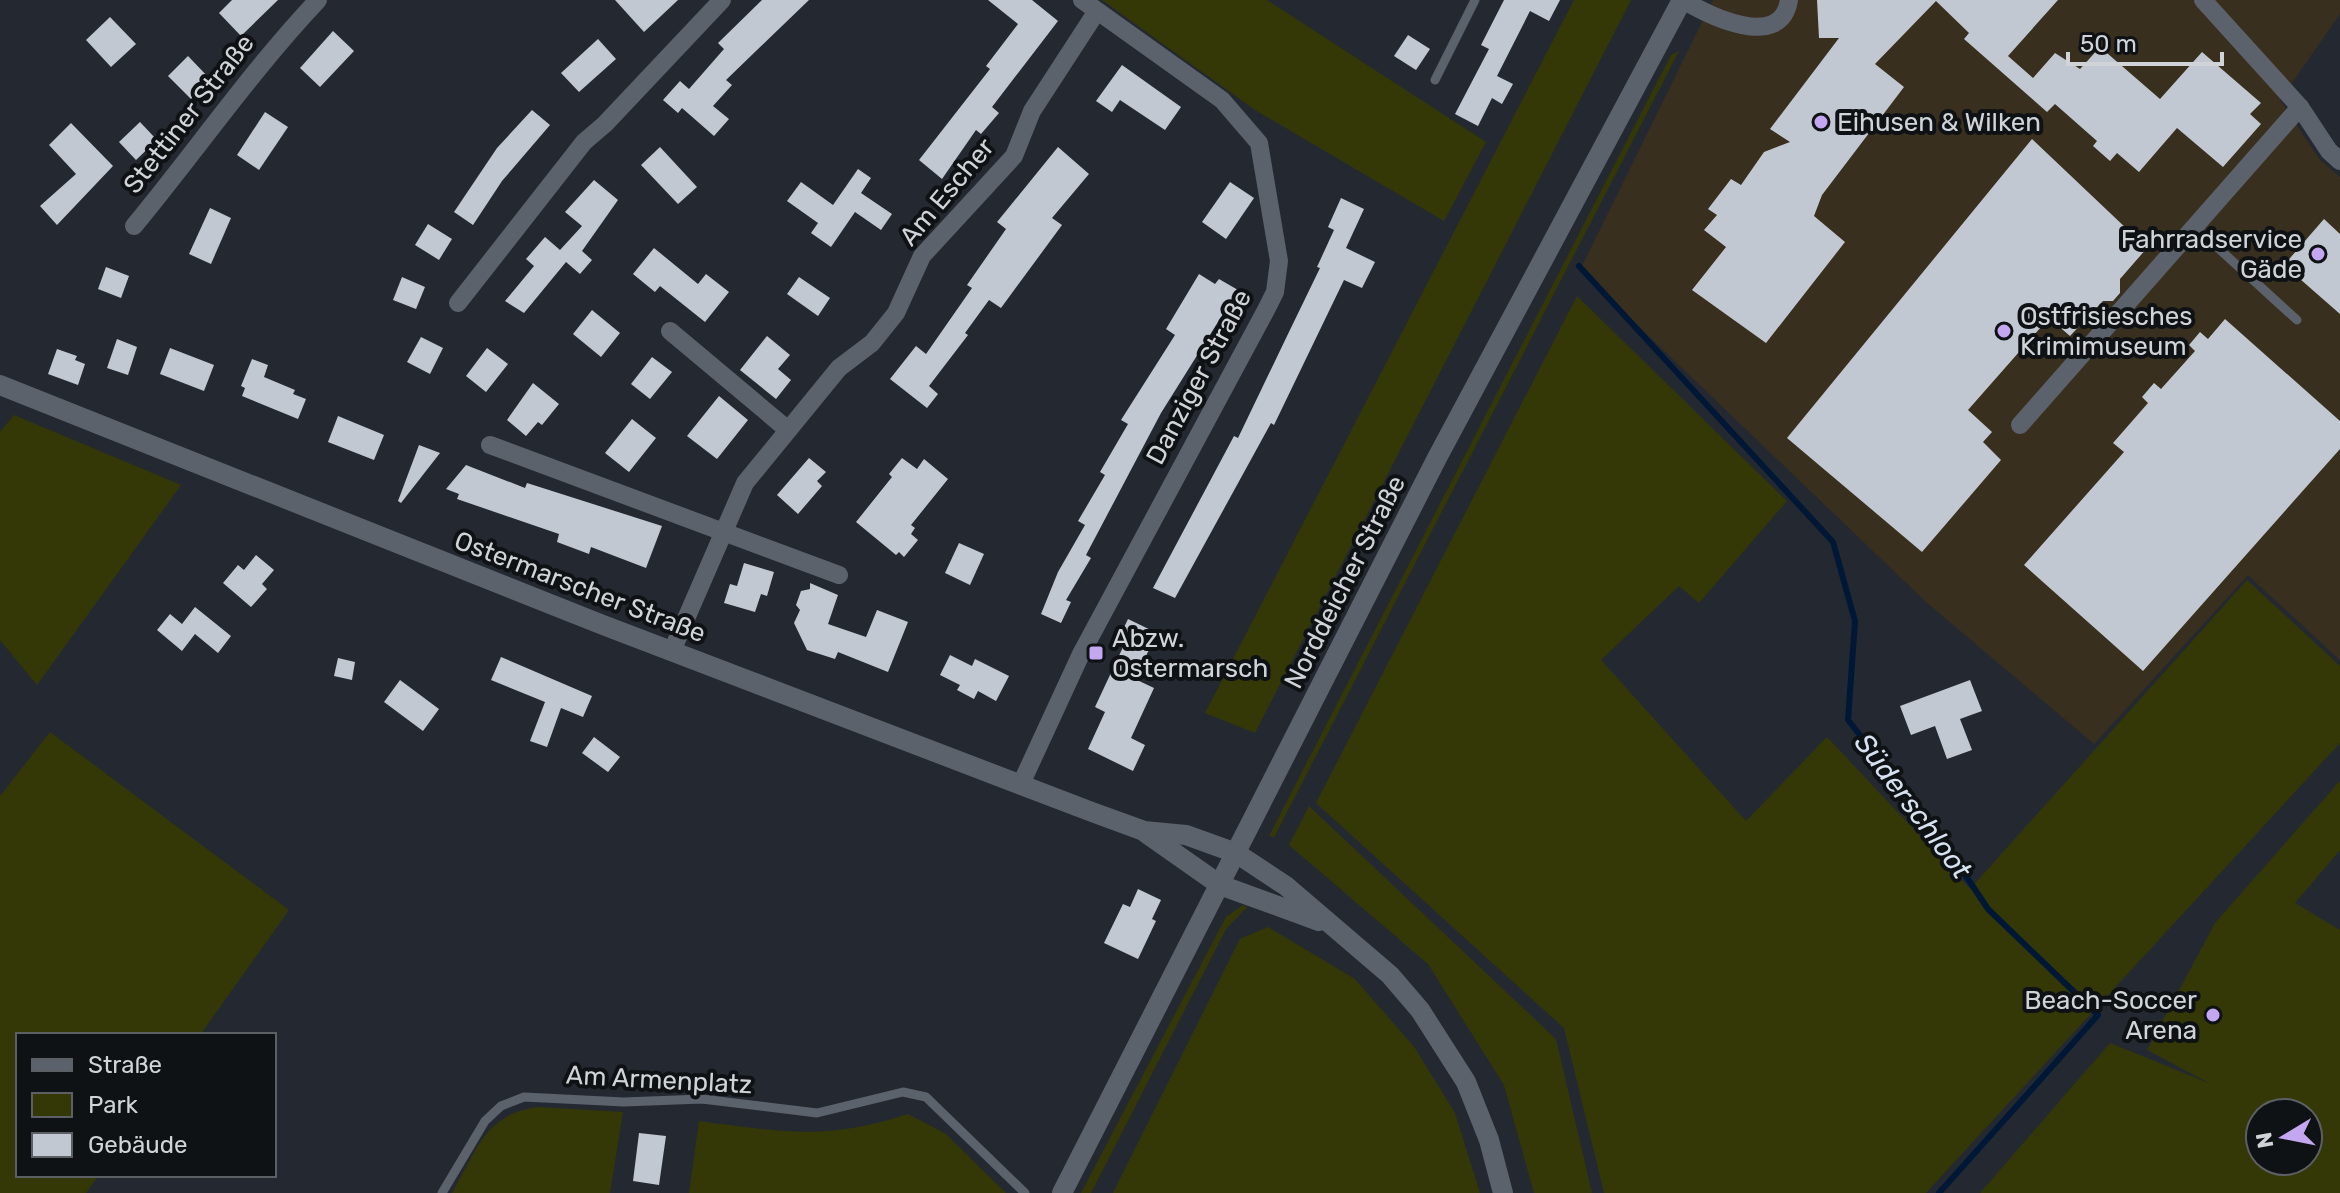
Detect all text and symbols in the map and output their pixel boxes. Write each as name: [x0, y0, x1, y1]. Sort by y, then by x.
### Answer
scale bar: [2068, 16, 2222, 66]
street label: Stettiner Straße: [117, 28, 261, 200]
text: 50 m: [2080, 30, 2137, 58]
place label: Eihusen & Wilken: [1837, 107, 2041, 138]
marker: Eihusen & Wilken: [1812, 113, 1830, 131]
street label: Am Escher: [893, 132, 1001, 252]
place label: Fahrradservice Gäde: [2121, 224, 2302, 285]
marker: Fahrradservice Gäde: [2309, 245, 2327, 263]
street label: Danziger Straße: [1140, 284, 1258, 470]
place label: Ostfrisiesches Krimimuseum: [2020, 301, 2193, 362]
marker: Ostfrisiesches Krimimuseum: [1995, 322, 2013, 340]
street label: Norddeicher Straße: [1278, 470, 1412, 694]
street label: Ostermarscher Straße: [450, 525, 710, 649]
place label: Abzw. Ostermarsch: [1112, 623, 1268, 684]
marker: Abzw. Ostermarsch: [1087, 644, 1105, 662]
water label: Süderschloot: [1848, 727, 1979, 886]
place label: Beach-Soccer Arena: [2024, 985, 2197, 1046]
marker: Beach-Soccer Arena: [2204, 1006, 2222, 1024]
legend: [16, 1033, 276, 1177]
text: Straße: [88, 1051, 162, 1079]
street label: Am Armenplatz: [565, 1060, 753, 1100]
text: Park: [88, 1091, 139, 1119]
north arrow: [2244, 1097, 2324, 1177]
text: N: [2250, 1130, 2279, 1151]
text: Gebäude: [88, 1131, 187, 1159]

